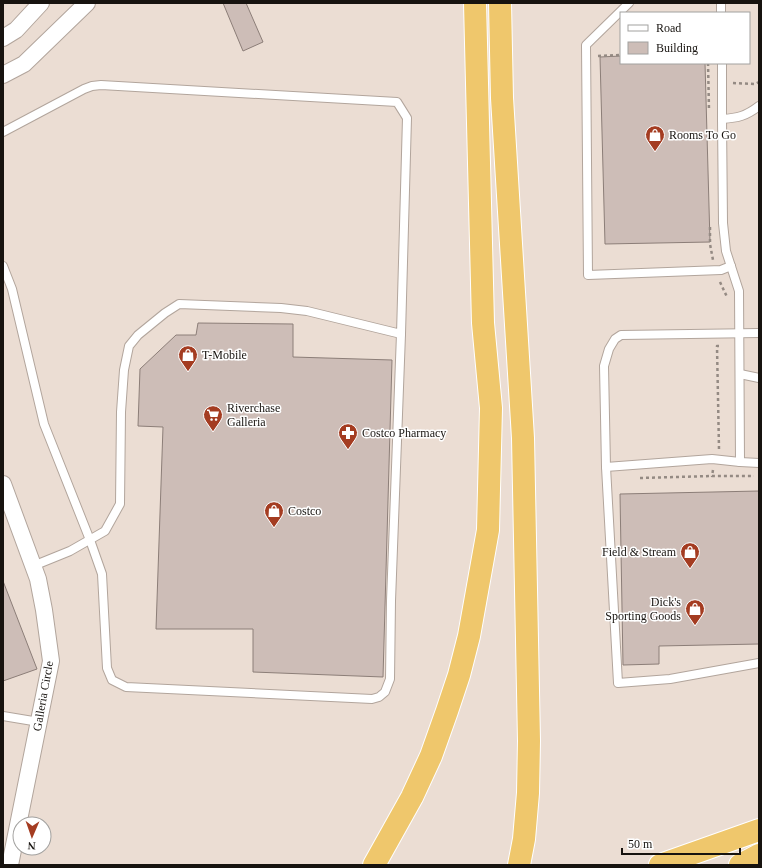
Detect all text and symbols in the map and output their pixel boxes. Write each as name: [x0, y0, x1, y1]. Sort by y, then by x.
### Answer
legend: [620, 12, 750, 64]
text: Road: [656, 21, 681, 35]
text: Building: [656, 41, 698, 55]
shop icon: Rooms To Go: [644, 124, 666, 152]
place label: Rooms To Go: [669, 128, 736, 142]
shop icon: T-Mobile: [177, 344, 199, 372]
place label: T-Mobile: [202, 348, 247, 362]
place label: Riverchase Galleria: [227, 401, 280, 429]
supermarket icon: Riverchase Galleria: [202, 404, 224, 432]
pharmacy icon: Costco Pharmacy: [337, 422, 359, 450]
place label: Costco Pharmacy: [362, 426, 446, 440]
shop icon: Costco: [263, 500, 285, 528]
place label: Costco: [288, 504, 321, 518]
shop icon: Field & Stream: [679, 541, 701, 569]
place label: Field & Stream: [602, 545, 677, 559]
place label: Dick's Sporting Goods: [605, 595, 681, 623]
shop icon: Dick's Sporting Goods: [684, 598, 706, 626]
street label: Galleria Circle: [30, 660, 56, 732]
north arrow: [12, 816, 52, 856]
scale bar: [622, 830, 740, 856]
text: 50 m: [628, 837, 653, 851]
text: N: [27, 840, 36, 852]

